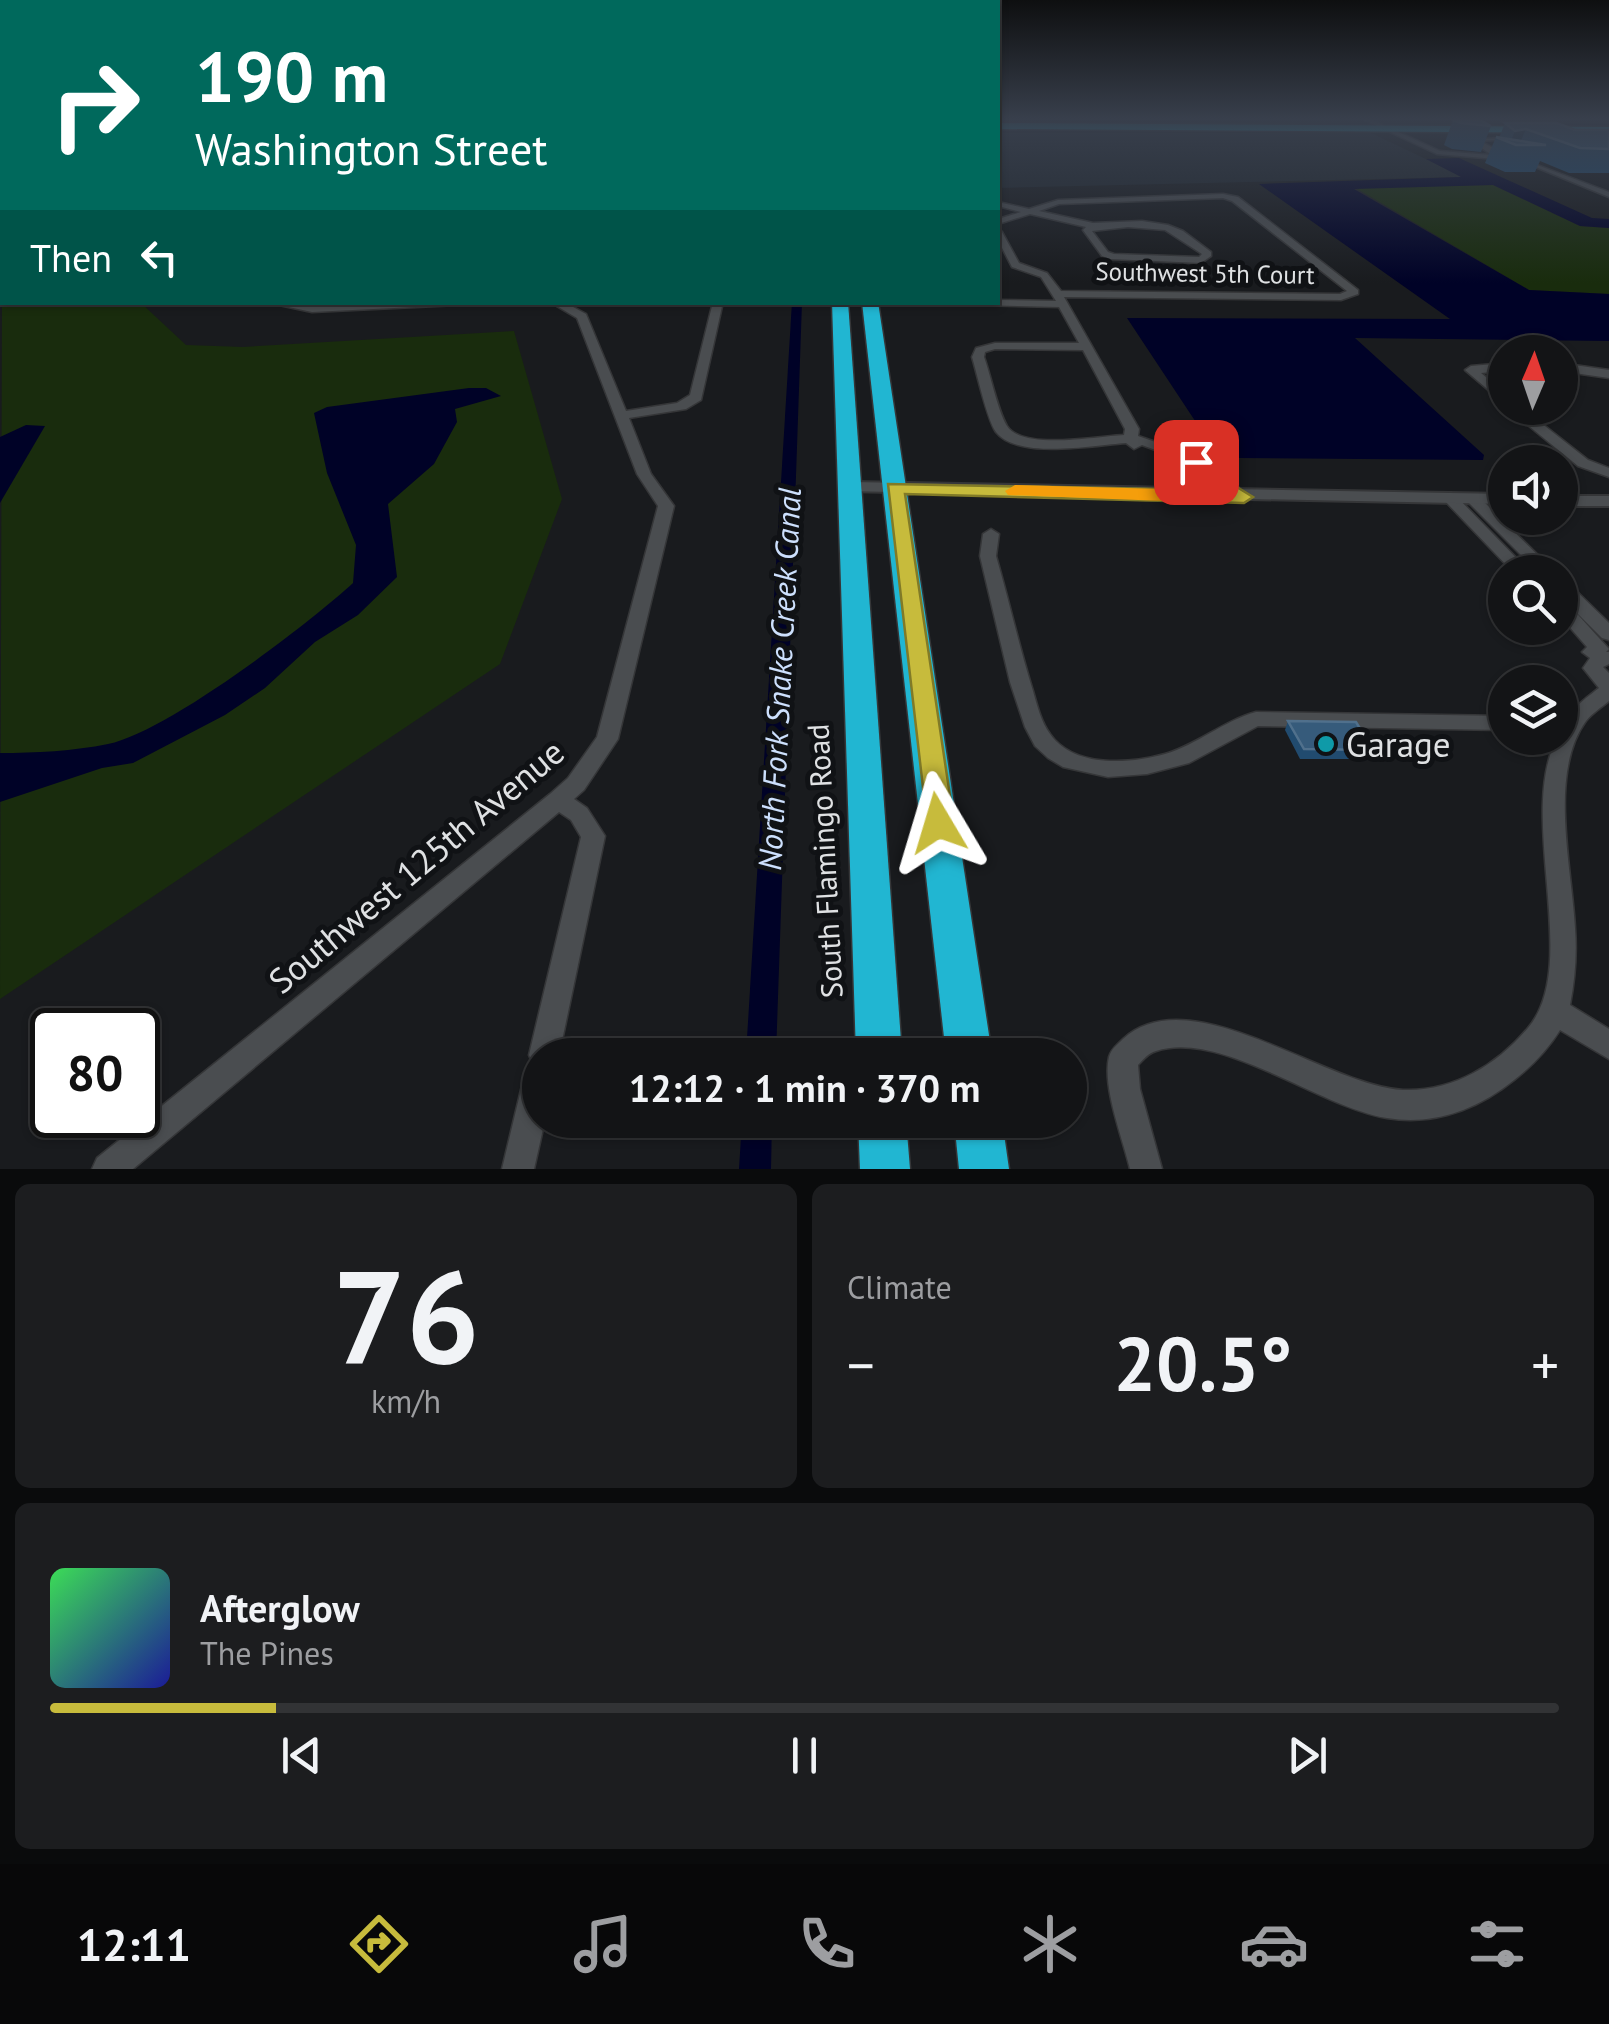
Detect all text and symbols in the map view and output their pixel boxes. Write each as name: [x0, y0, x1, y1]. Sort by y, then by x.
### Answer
text: 190 m: [195, 31, 388, 121]
icon: right: [30, 40, 160, 170]
text: Washington Street: [195, 119, 548, 177]
icon: left: [132, 230, 187, 285]
text: Then: [30, 233, 112, 282]
street label: Southwest 5th Court: [1095, 255, 1315, 291]
north arrow: [1488, 335, 1578, 425]
map controls: [1488, 335, 1578, 755]
pin: [1154, 420, 1239, 505]
icon: arrive: [1169, 435, 1224, 490]
button: sound: [1488, 445, 1578, 535]
water label: North Fork Snake Creek Canal: [748, 486, 810, 872]
button: search: [1488, 555, 1578, 645]
button: layers: [1488, 665, 1578, 755]
place label: Garage: [1346, 721, 1451, 767]
street label: South Flamingo Road: [797, 723, 851, 999]
street label: Southwest 125th Avenue: [259, 729, 573, 1003]
marker: Garage: [1315, 733, 1337, 755]
position arrow: [886, 771, 990, 875]
speed limit sign: 80: [30, 1008, 160, 1138]
text: 12:12 · 1 min · 370 m: [629, 1063, 980, 1112]
text: 76: [332, 1231, 480, 1399]
text: Climate: [847, 1266, 952, 1308]
text: 20.5°: [1114, 1315, 1292, 1412]
text: −: [847, 1329, 875, 1400]
text: +: [1531, 1329, 1559, 1400]
text: km/h: [371, 1380, 441, 1422]
text: Afterglow: [200, 1583, 360, 1632]
text: The Pines: [200, 1632, 334, 1674]
icon: previous: [274, 1728, 329, 1783]
icon: pause: [777, 1728, 832, 1783]
icon: next: [1280, 1728, 1335, 1783]
icon: directions: [344, 1909, 414, 1979]
icon: music: [568, 1909, 638, 1979]
icon: phone: [792, 1909, 862, 1979]
icon: climate: [1015, 1909, 1085, 1979]
icon: car: [1239, 1909, 1309, 1979]
icon: filters: [1462, 1909, 1532, 1979]
text: 12:11: [77, 1915, 191, 1973]

